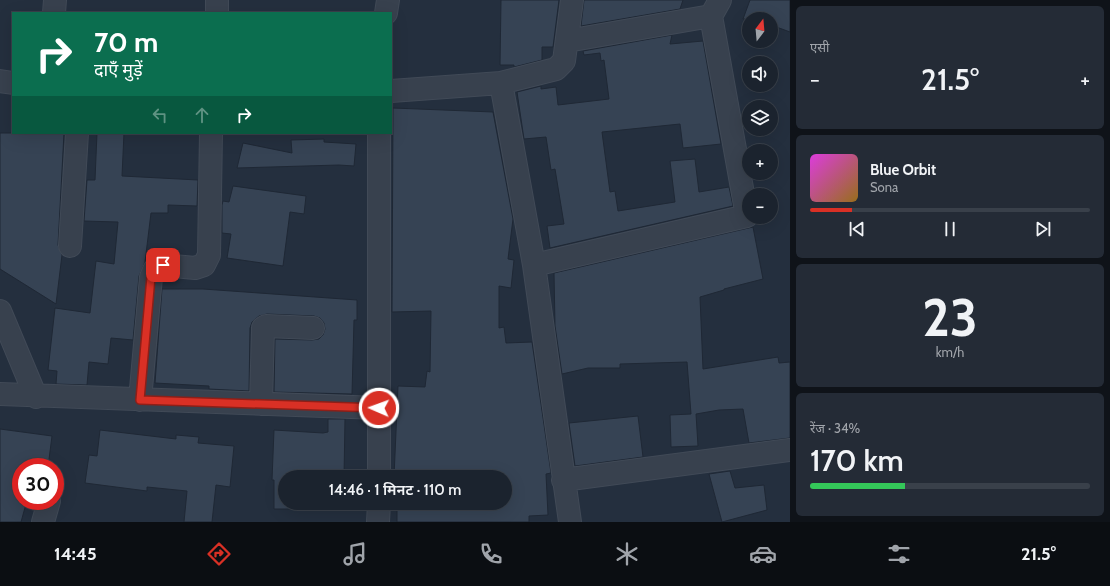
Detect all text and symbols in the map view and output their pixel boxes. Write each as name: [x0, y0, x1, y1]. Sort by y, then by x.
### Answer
north arrow: [742, 12, 778, 48]
map controls: [742, 12, 778, 224]
text: 70 m: [94, 25, 158, 59]
icon: right: [28, 28, 80, 80]
text: एसी: [810, 39, 829, 55]
button: sound: [742, 56, 778, 92]
text: दाएँ मुड़ें: [94, 59, 143, 81]
text: 21.5°: [921, 61, 979, 98]
text: −: [810, 66, 820, 93]
text: +: [1080, 66, 1090, 93]
button: layers: [742, 100, 778, 136]
icon: left: [149, 104, 171, 126]
icon: ahead: [191, 104, 213, 126]
icon: right: [233, 104, 255, 126]
button: +: [742, 144, 778, 180]
text: Blue Orbit: [870, 161, 936, 179]
text: Sona: [870, 179, 898, 195]
button: −: [742, 188, 778, 224]
icon: previous: [846, 218, 868, 240]
icon: pause: [939, 218, 961, 240]
icon: next: [1032, 218, 1054, 240]
pin: [146, 248, 180, 282]
icon: arrive: [152, 254, 174, 276]
text: 23: [922, 286, 978, 349]
text: km/h: [936, 344, 964, 360]
position arrow: [358, 387, 400, 429]
text: रेंज · 34%: [810, 420, 860, 436]
text: 170 km: [810, 442, 904, 479]
speed limit sign: 30: [12, 458, 64, 510]
text: 14:46 · 1 मिनट · 110 m: [329, 481, 461, 499]
icon: directions: [205, 540, 233, 568]
icon: music: [341, 540, 369, 568]
icon: phone: [477, 540, 505, 568]
icon: climate: [613, 540, 641, 568]
icon: car: [749, 540, 777, 568]
icon: filters: [885, 540, 913, 568]
text: 14:45: [54, 543, 97, 565]
text: 21.5°: [1021, 543, 1056, 565]

